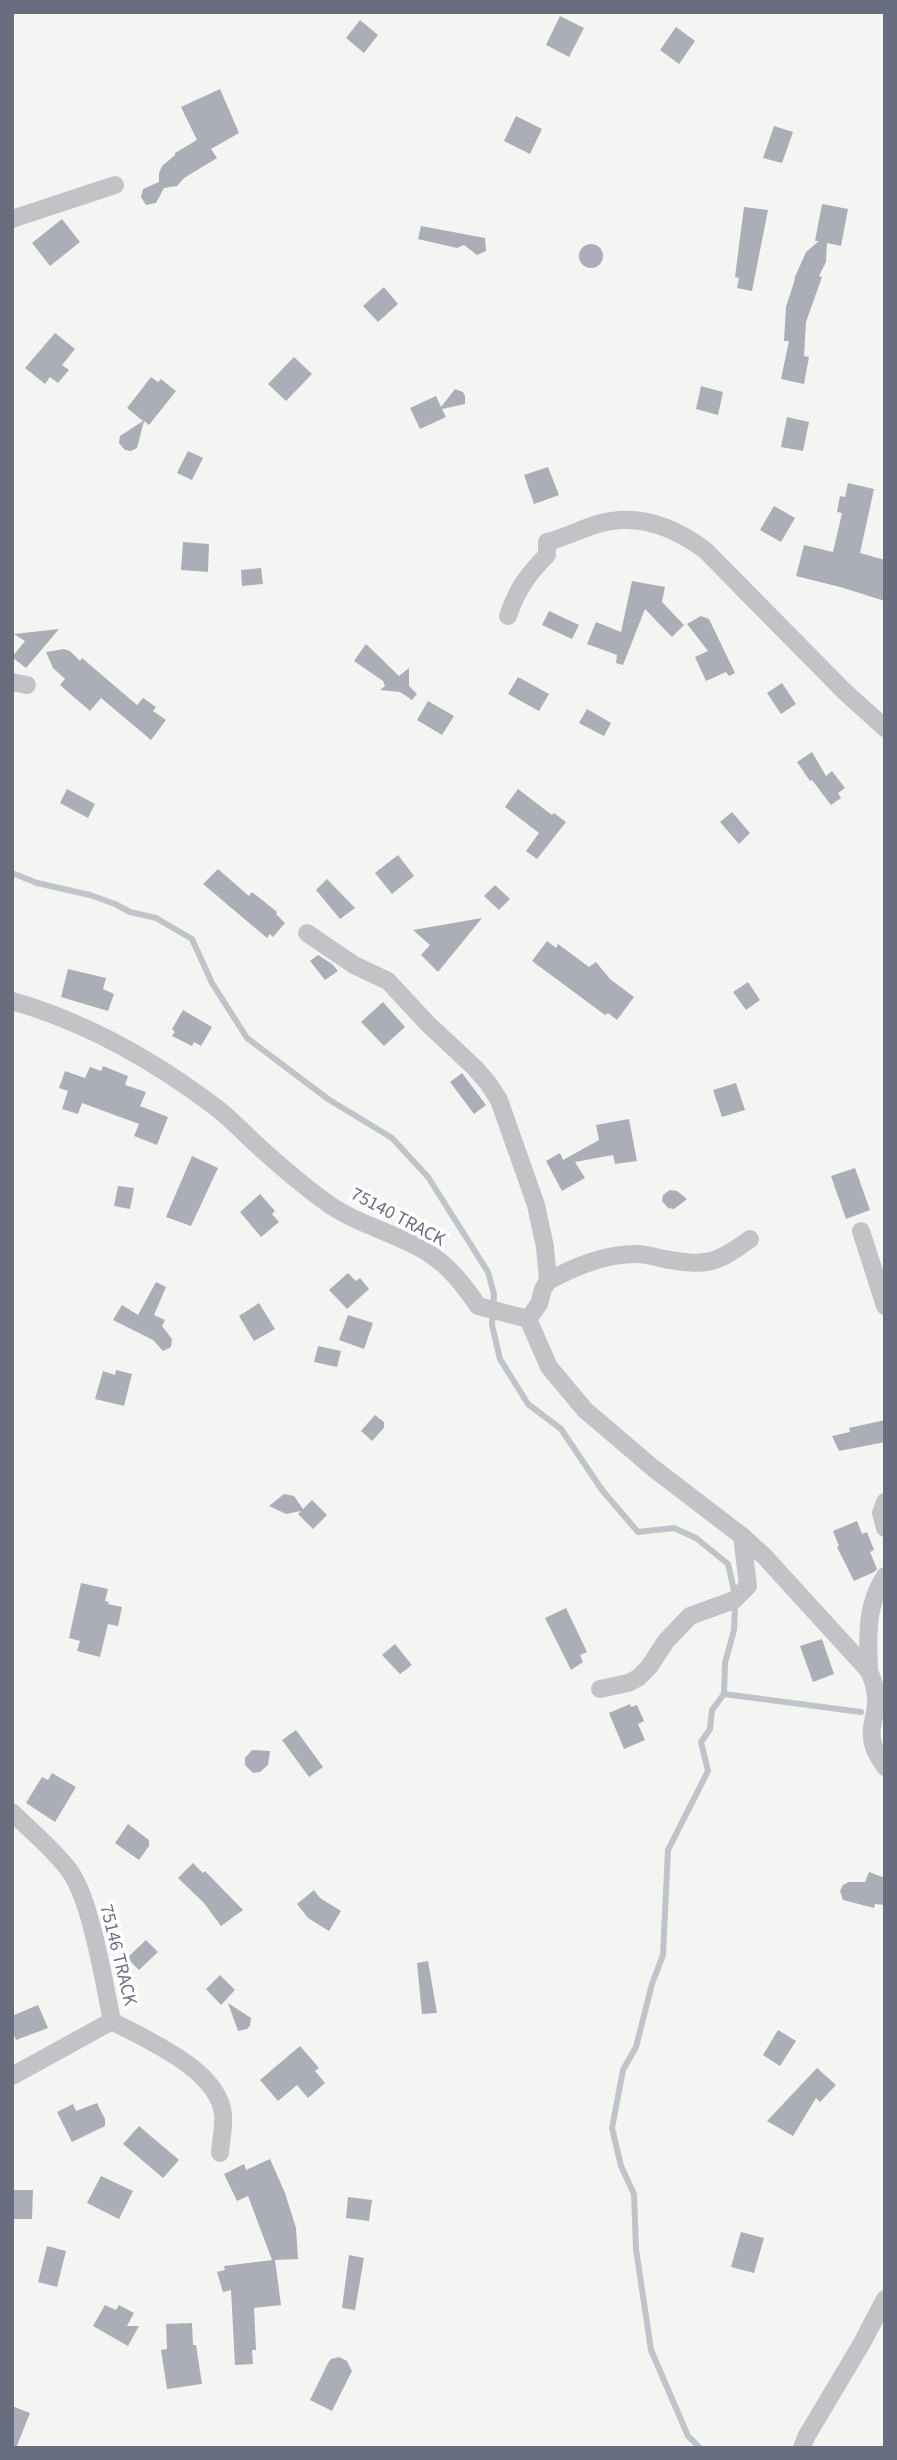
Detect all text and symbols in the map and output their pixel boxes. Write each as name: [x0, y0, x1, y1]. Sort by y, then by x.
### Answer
street label: 75140 TRACK: [346, 1181, 450, 1253]
street label: 75146 TRACK: [92, 1901, 144, 2009]

